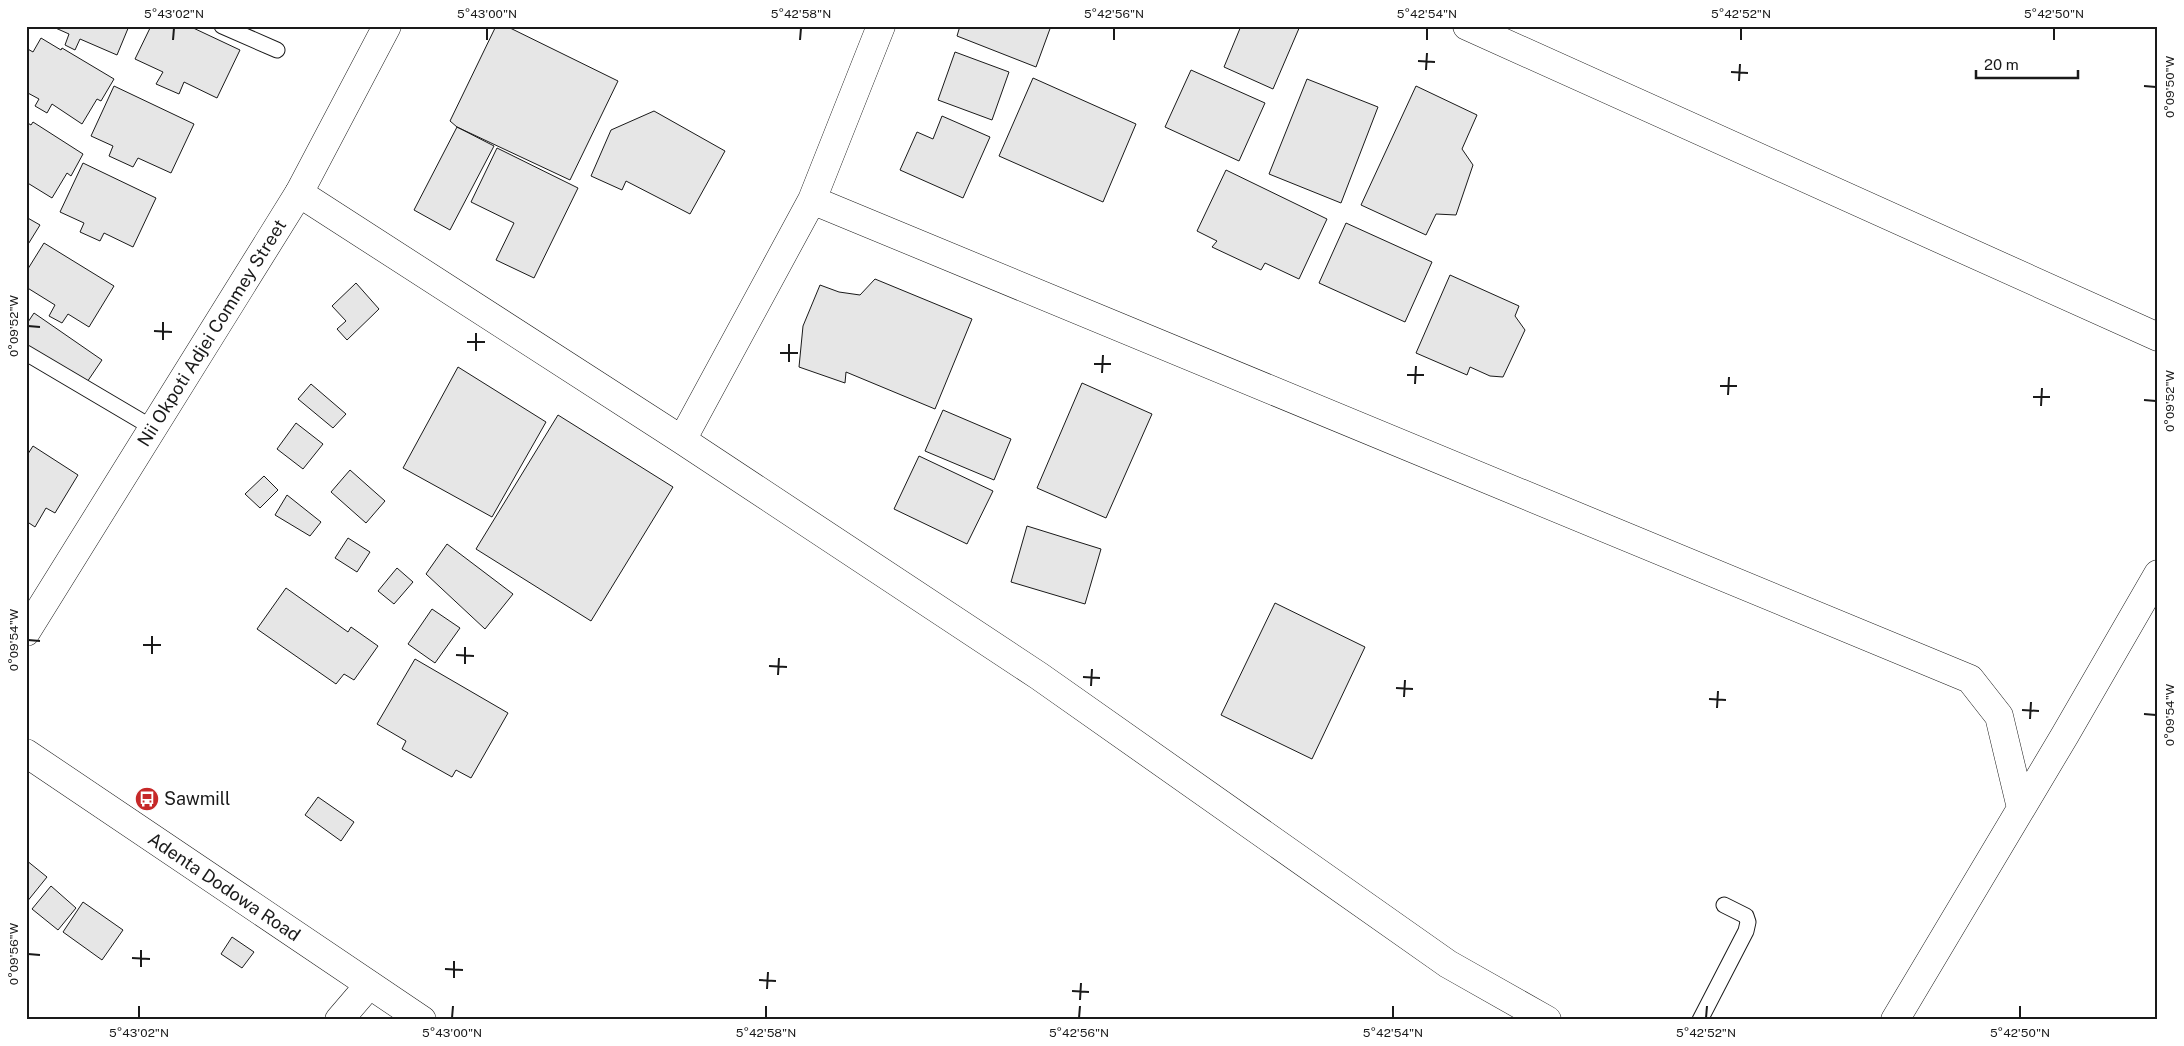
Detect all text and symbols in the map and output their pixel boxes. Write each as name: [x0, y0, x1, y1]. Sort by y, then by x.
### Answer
text: 5°43'02"N: [144, 7, 204, 21]
text: 5°43'00"N: [457, 7, 517, 21]
text: 5°42'58"N: [771, 7, 831, 21]
text: 5°42'56"N: [1084, 7, 1144, 21]
text: 5°42'54"N: [1397, 7, 1457, 21]
text: 5°42'52"N: [1711, 7, 1771, 21]
text: 5°42'50"N: [2024, 7, 2084, 21]
scale bar: [1976, 48, 2079, 80]
text: 0°09'50"W: [2163, 55, 2177, 118]
text: 20 m: [1984, 56, 2019, 73]
street label: Nii Okpoti Adjei Commey Street: [133, 215, 290, 450]
text: 0°09'52"W: [7, 294, 21, 357]
text: 0°09'52"W: [2163, 369, 2177, 432]
text: 0°09'54"W: [7, 608, 21, 671]
text: 0°09'54"W: [2163, 683, 2177, 746]
bus stop icon: Sawmill: [134, 786, 160, 812]
place label: Sawmill: [164, 788, 230, 809]
street label: Adenta Dodowa Road: [144, 828, 304, 945]
text: 0°09'56"W: [7, 922, 21, 985]
text: 5°43'02"N: [109, 1026, 169, 1040]
text: 5°43'00"N: [422, 1026, 482, 1040]
text: 5°42'58"N: [736, 1026, 796, 1040]
text: 5°42'56"N: [1049, 1026, 1109, 1040]
text: 5°42'54"N: [1363, 1026, 1423, 1040]
text: 5°42'52"N: [1676, 1026, 1736, 1040]
text: 5°42'50"N: [1990, 1026, 2050, 1040]

